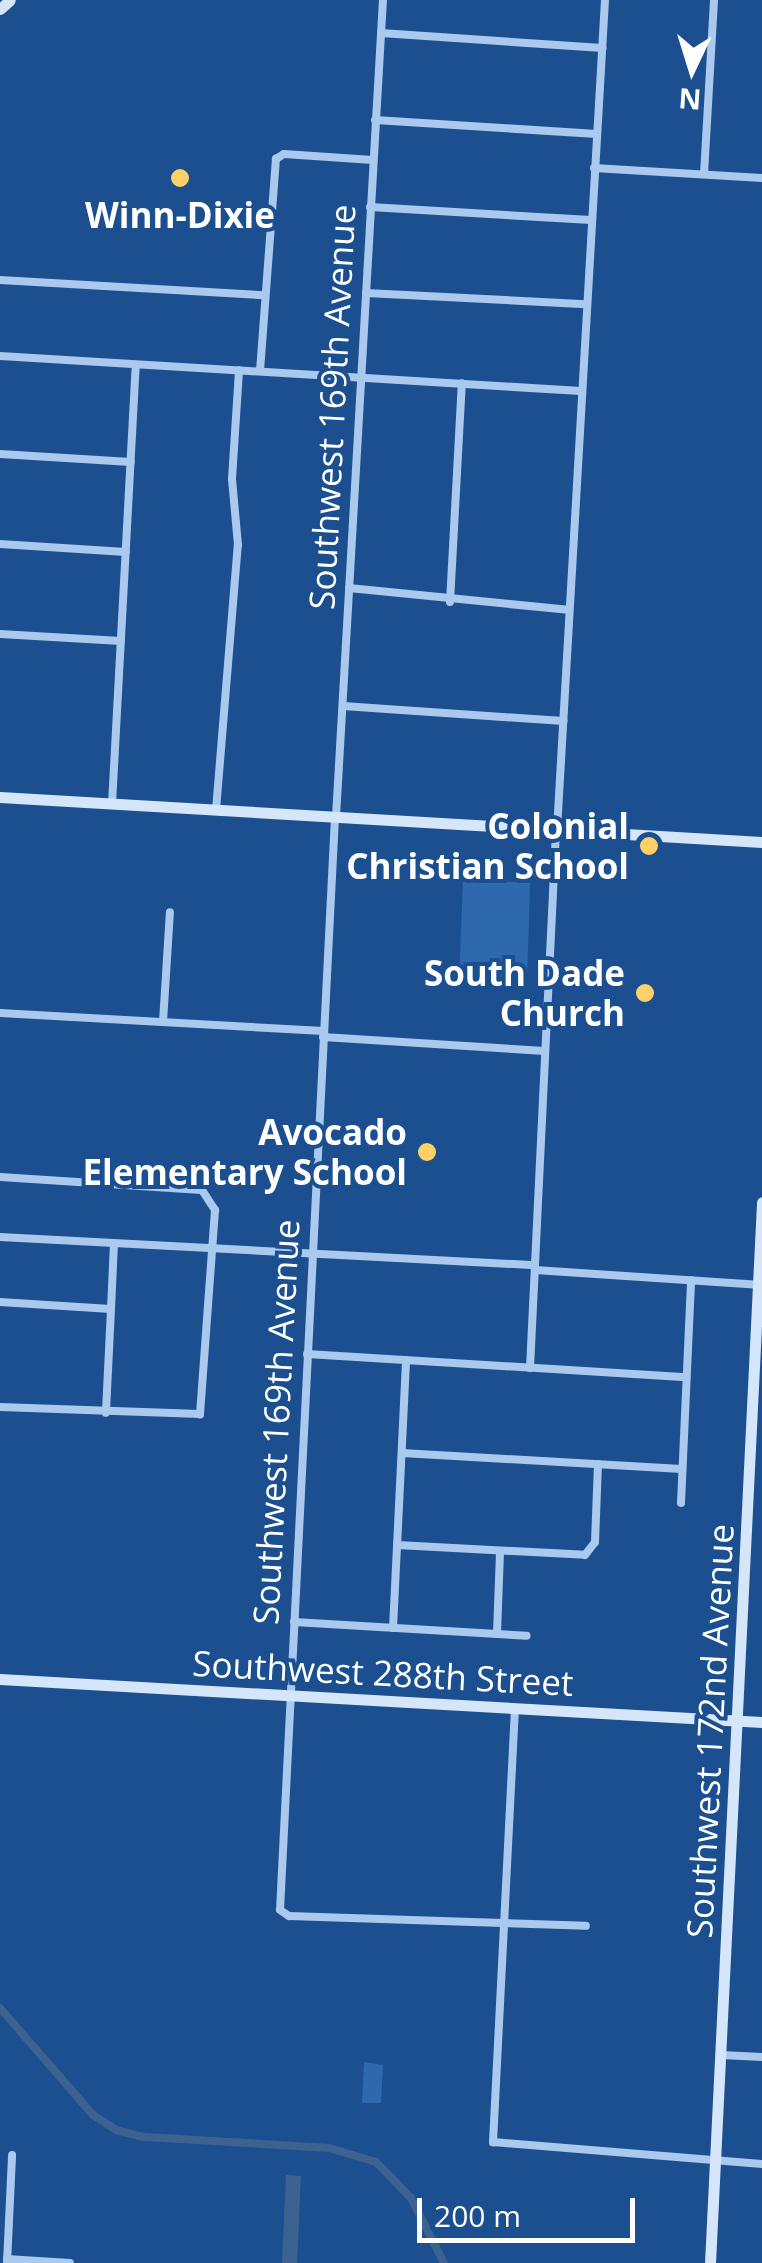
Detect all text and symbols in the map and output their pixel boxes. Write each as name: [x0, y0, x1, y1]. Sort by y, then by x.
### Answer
north arrow: [642, 20, 742, 120]
text: N: [677, 80, 703, 120]
marker: Winn-Dixie: [169, 167, 191, 189]
place label: Winn-Dixie: [85, 194, 275, 236]
street label: Southwest 169th Avenue: [300, 203, 364, 611]
place label: Colonial Christian School: [346, 805, 629, 887]
marker: Colonial Christian School: [638, 835, 660, 857]
place label: South Dade Church: [424, 952, 625, 1034]
marker: South Dade Church: [634, 982, 656, 1004]
place label: Avocado Elementary School: [82, 1111, 407, 1193]
marker: Avocado Elementary School: [416, 1141, 438, 1163]
street label: Southwest 169th Avenue: [244, 1218, 308, 1626]
street label: Southwest 172nd Avenue: [678, 1523, 742, 1939]
street label: Southwest 288th Street: [191, 1642, 575, 1704]
scale bar: [422, 2178, 640, 2240]
text: 200 m: [434, 2195, 521, 2236]

